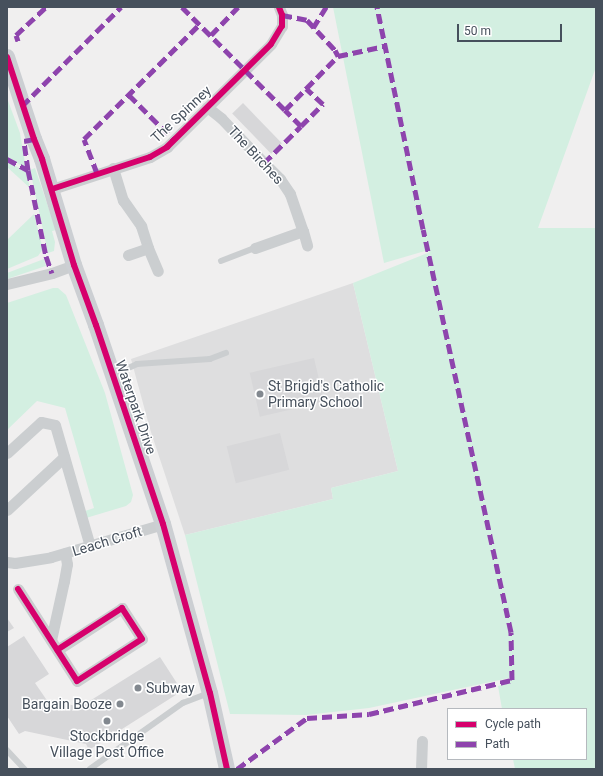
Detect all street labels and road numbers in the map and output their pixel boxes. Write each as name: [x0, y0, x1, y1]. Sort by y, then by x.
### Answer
street label: The Spinney: [147, 82, 215, 146]
street label: The Birches: [225, 122, 287, 188]
street label: Waterpark Drive: [112, 358, 160, 456]
street label: Leach Croft: [70, 522, 144, 560]

